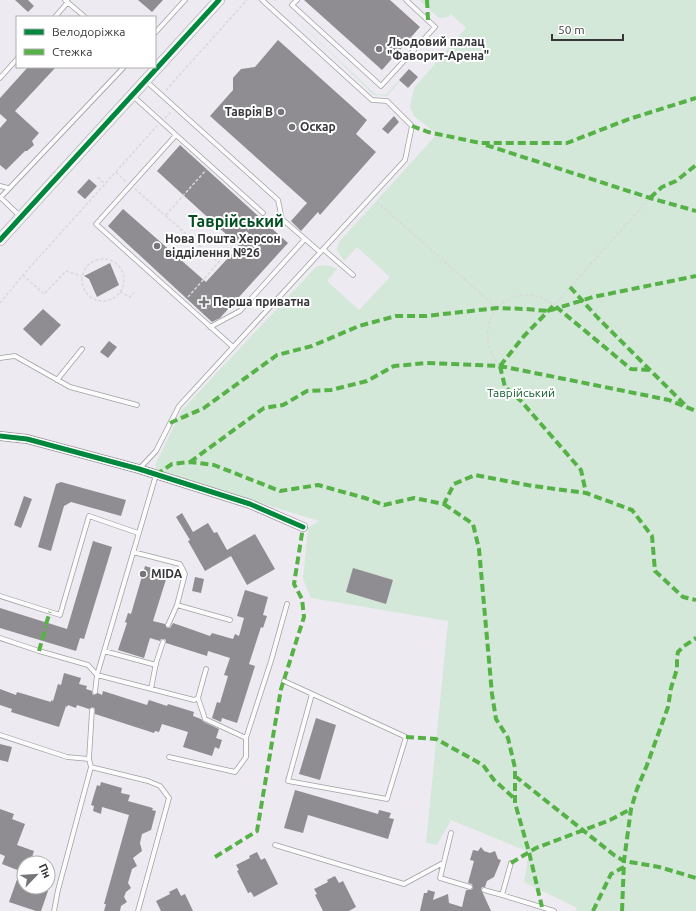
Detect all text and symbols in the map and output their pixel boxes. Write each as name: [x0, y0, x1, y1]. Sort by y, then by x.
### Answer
legend: [16, 16, 156, 68]
scale bar: [552, 16, 623, 42]
text: 50 m: [558, 23, 585, 36]
text: Велодоріжка: [52, 25, 126, 38]
place label: Льодовий палац "Фаворит-Арена": [387, 35, 489, 62]
marker: Льодовий палац "Фаворит-Арена": [374, 44, 384, 54]
text: Стежка: [52, 45, 92, 58]
place label: Таврія В: [225, 105, 273, 118]
marker: Таврія В: [276, 107, 286, 117]
place label: Оскар: [300, 120, 336, 133]
marker: Оскар: [287, 122, 297, 132]
district label: Таврійський: [188, 212, 284, 230]
place label: Нова Пошта Херсон відділення №26: [165, 232, 281, 259]
marker: Нова Пошта Херсон відділення №26: [152, 241, 162, 251]
place label: Перша приватна: [213, 295, 310, 308]
marker: Перша приватна: [198, 296, 210, 308]
park label: Таврійський: [487, 386, 555, 399]
place label: MIDA: [151, 567, 183, 580]
marker: MIDA: [138, 569, 148, 579]
north arrow: [16, 855, 56, 895]
text: Пн: [37, 862, 54, 880]

